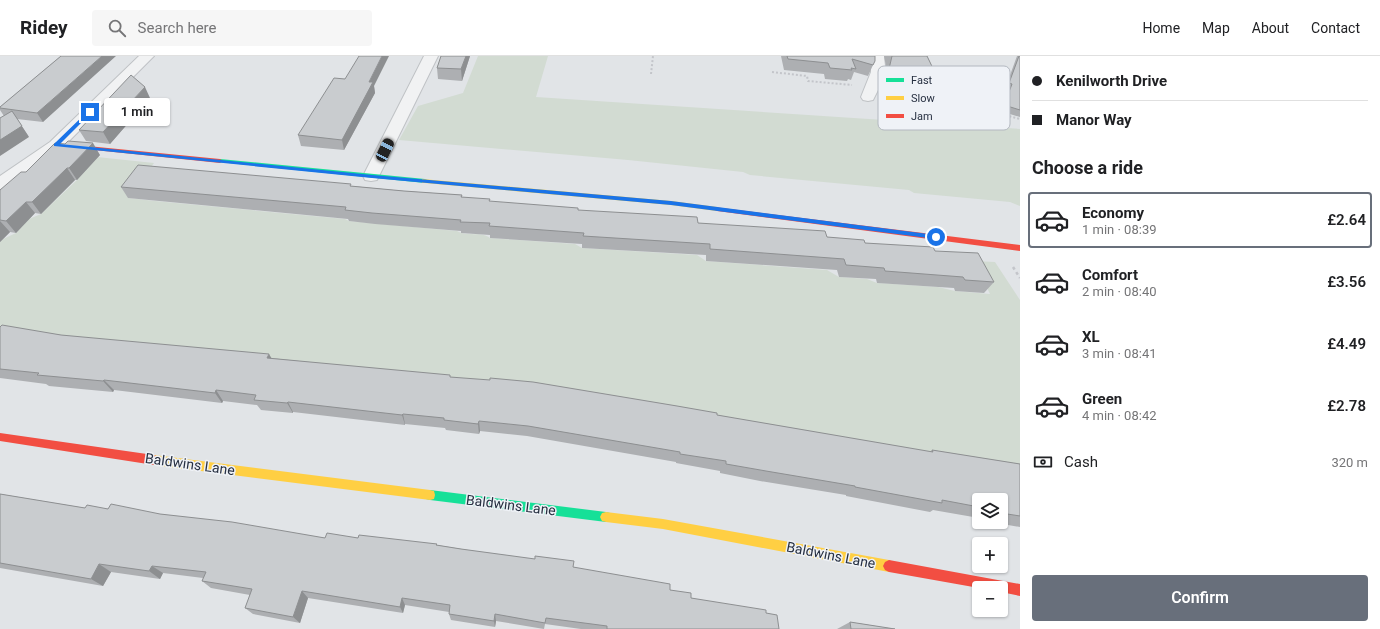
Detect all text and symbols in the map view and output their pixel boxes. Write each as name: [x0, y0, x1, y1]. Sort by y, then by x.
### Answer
search box: [92, 10, 372, 46]
text: Ridey: [20, 16, 68, 39]
icon: search: [106, 17, 128, 39]
text: Search here: [138, 19, 217, 37]
text: Home: [1142, 20, 1180, 36]
text: Map: [1202, 20, 1230, 36]
text: About: [1252, 20, 1289, 36]
text: Contact: [1311, 20, 1360, 36]
legend: [878, 66, 1010, 130]
text: Kenilworth Drive: [1056, 72, 1167, 90]
text: Fast: [911, 74, 933, 87]
text: Slow: [911, 92, 935, 105]
callout: 1 min: [104, 98, 170, 126]
route end: [81, 103, 99, 121]
text: 1 min: [121, 104, 153, 119]
text: Jam: [911, 110, 933, 123]
text: Manor Way: [1056, 111, 1132, 129]
car: [374, 137, 396, 163]
text: Choose a ride: [1032, 157, 1143, 178]
icon: car: [1034, 202, 1070, 238]
text: Economy: [1082, 204, 1144, 222]
text: £2.64: [1327, 211, 1366, 229]
text: 1 min · 08:39: [1082, 222, 1157, 237]
route start: [927, 228, 945, 246]
icon: car: [1034, 264, 1070, 300]
text: Comfort: [1082, 266, 1138, 284]
text: £3.56: [1327, 273, 1366, 291]
text: 2 min · 08:40: [1082, 284, 1157, 299]
icon: car: [1034, 326, 1070, 362]
text: XL: [1082, 328, 1100, 346]
text: £4.49: [1327, 335, 1366, 353]
text: 3 min · 08:41: [1082, 346, 1157, 361]
icon: car: [1034, 388, 1070, 424]
text: Green: [1082, 390, 1122, 408]
text: £2.78: [1327, 397, 1366, 415]
text: 4 min · 08:42: [1082, 408, 1157, 423]
street label: Baldwins Lane: [144, 450, 236, 478]
icon: cash: [1032, 451, 1054, 473]
text: Cash: [1064, 453, 1098, 471]
text: 320 m: [1331, 455, 1368, 470]
street label: Baldwins Lane: [465, 492, 557, 518]
map controls: [972, 493, 1008, 617]
button: layers: [972, 493, 1008, 529]
button: +: [972, 537, 1008, 573]
street label: Baldwins Lane: [785, 539, 877, 571]
button: Confirm: [1032, 575, 1368, 621]
button: −: [972, 581, 1008, 617]

